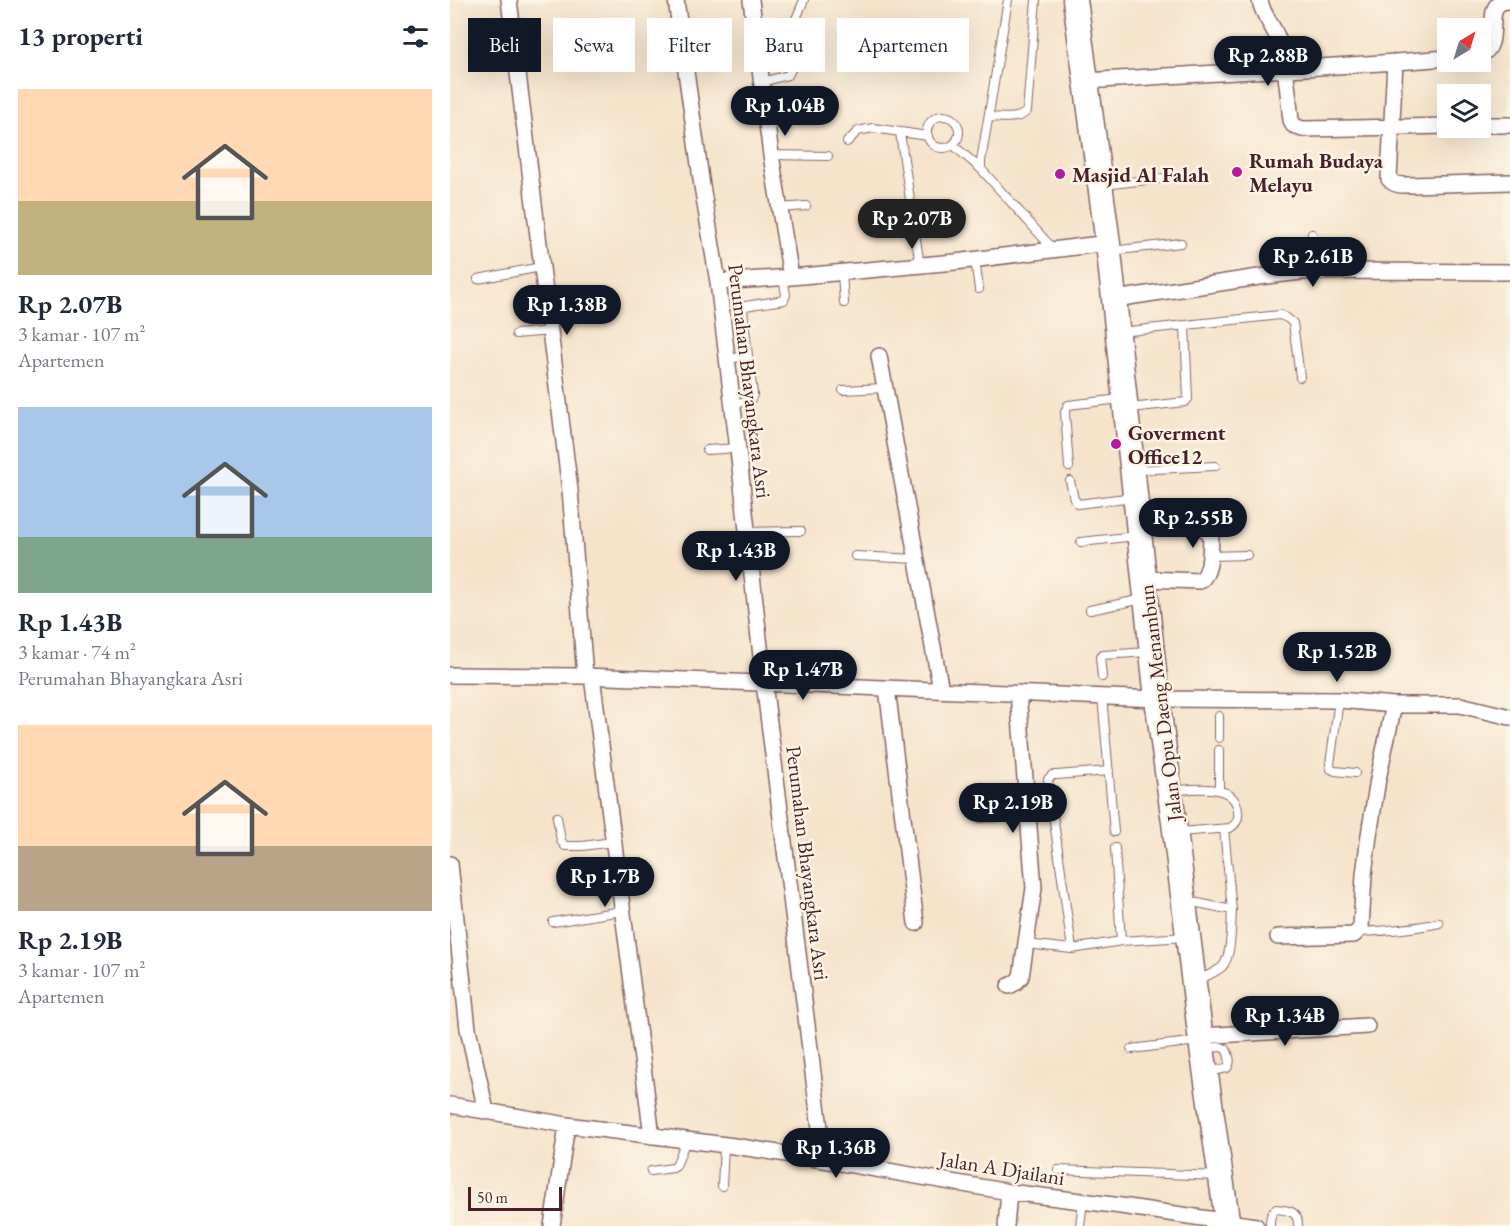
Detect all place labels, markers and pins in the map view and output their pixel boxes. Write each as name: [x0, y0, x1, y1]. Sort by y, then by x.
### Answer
pin: Rp 2.88B: [1206, 36, 1330, 87]
pin: Rp 1.04B: [723, 86, 847, 137]
place label: Rumah Budaya Melayu: [1249, 147, 1384, 198]
place label: Masjid Al Falah: [1072, 161, 1209, 188]
marker: Rumah Budaya Melayu: [1230, 165, 1244, 179]
marker: Masjid Al Falah: [1053, 167, 1067, 181]
pin: Rp 2.07B: [850, 199, 974, 250]
pin: Rp 2.61B: [1251, 237, 1375, 288]
pin: Rp 1.38B: [505, 285, 629, 336]
place label: Goverment Office12: [1128, 419, 1226, 470]
marker: Goverment Office12: [1109, 437, 1123, 451]
pin: Rp 2.55B: [1131, 498, 1255, 549]
pin: Rp 1.43B: [674, 531, 798, 582]
pin: Rp 1.52B: [1275, 632, 1399, 683]
pin: Rp 1.47B: [741, 650, 865, 701]
pin: Rp 2.19B: [951, 783, 1075, 834]
pin: Rp 1.7B: [550, 857, 660, 908]
pin: Rp 1.34B: [1223, 996, 1347, 1047]
pin: Rp 1.36B: [774, 1128, 898, 1179]

